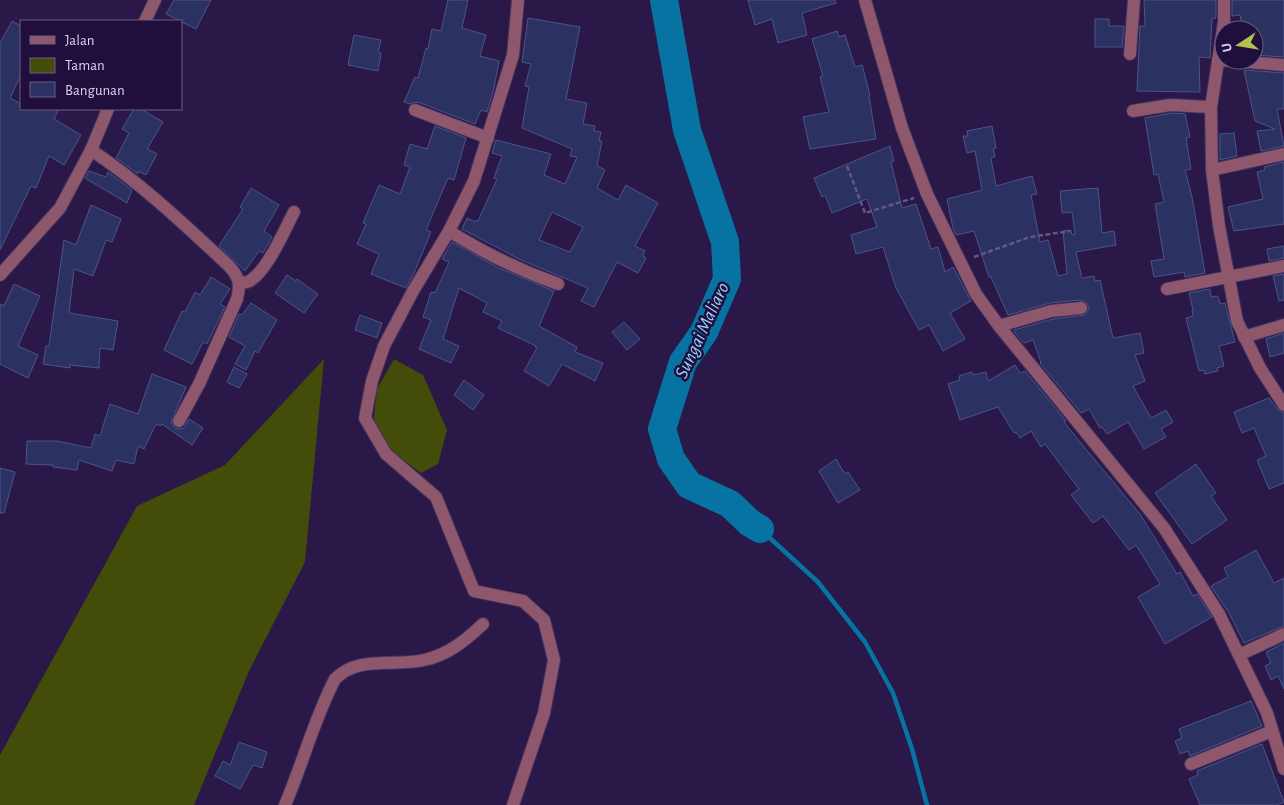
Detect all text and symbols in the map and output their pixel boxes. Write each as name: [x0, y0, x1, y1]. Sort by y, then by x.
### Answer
legend: [20, 20, 182, 110]
north arrow: [1214, 20, 1264, 70]
text: Jalan: [65, 33, 95, 48]
text: U: [1219, 42, 1235, 53]
text: Taman: [65, 58, 105, 73]
text: Bangunan: [65, 83, 125, 98]
water label: Sungai Maliaro: [672, 280, 733, 382]

